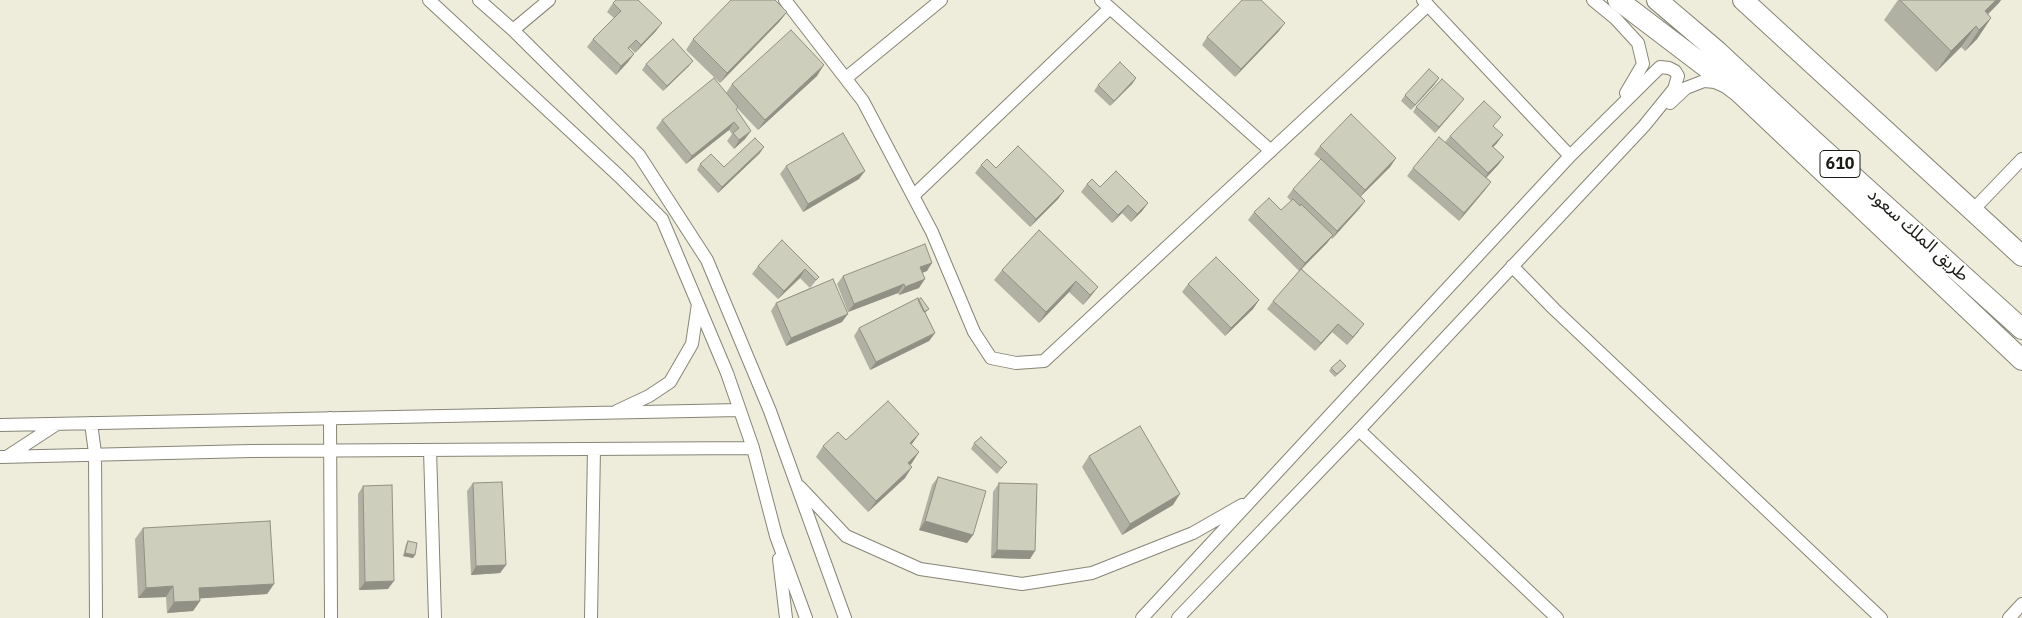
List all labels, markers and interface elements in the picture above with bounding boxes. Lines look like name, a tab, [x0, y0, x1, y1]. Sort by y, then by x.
road number: 610	[1820, 150, 1860, 178]
street label: طريق الملك سعود	[1863, 184, 1973, 286]

